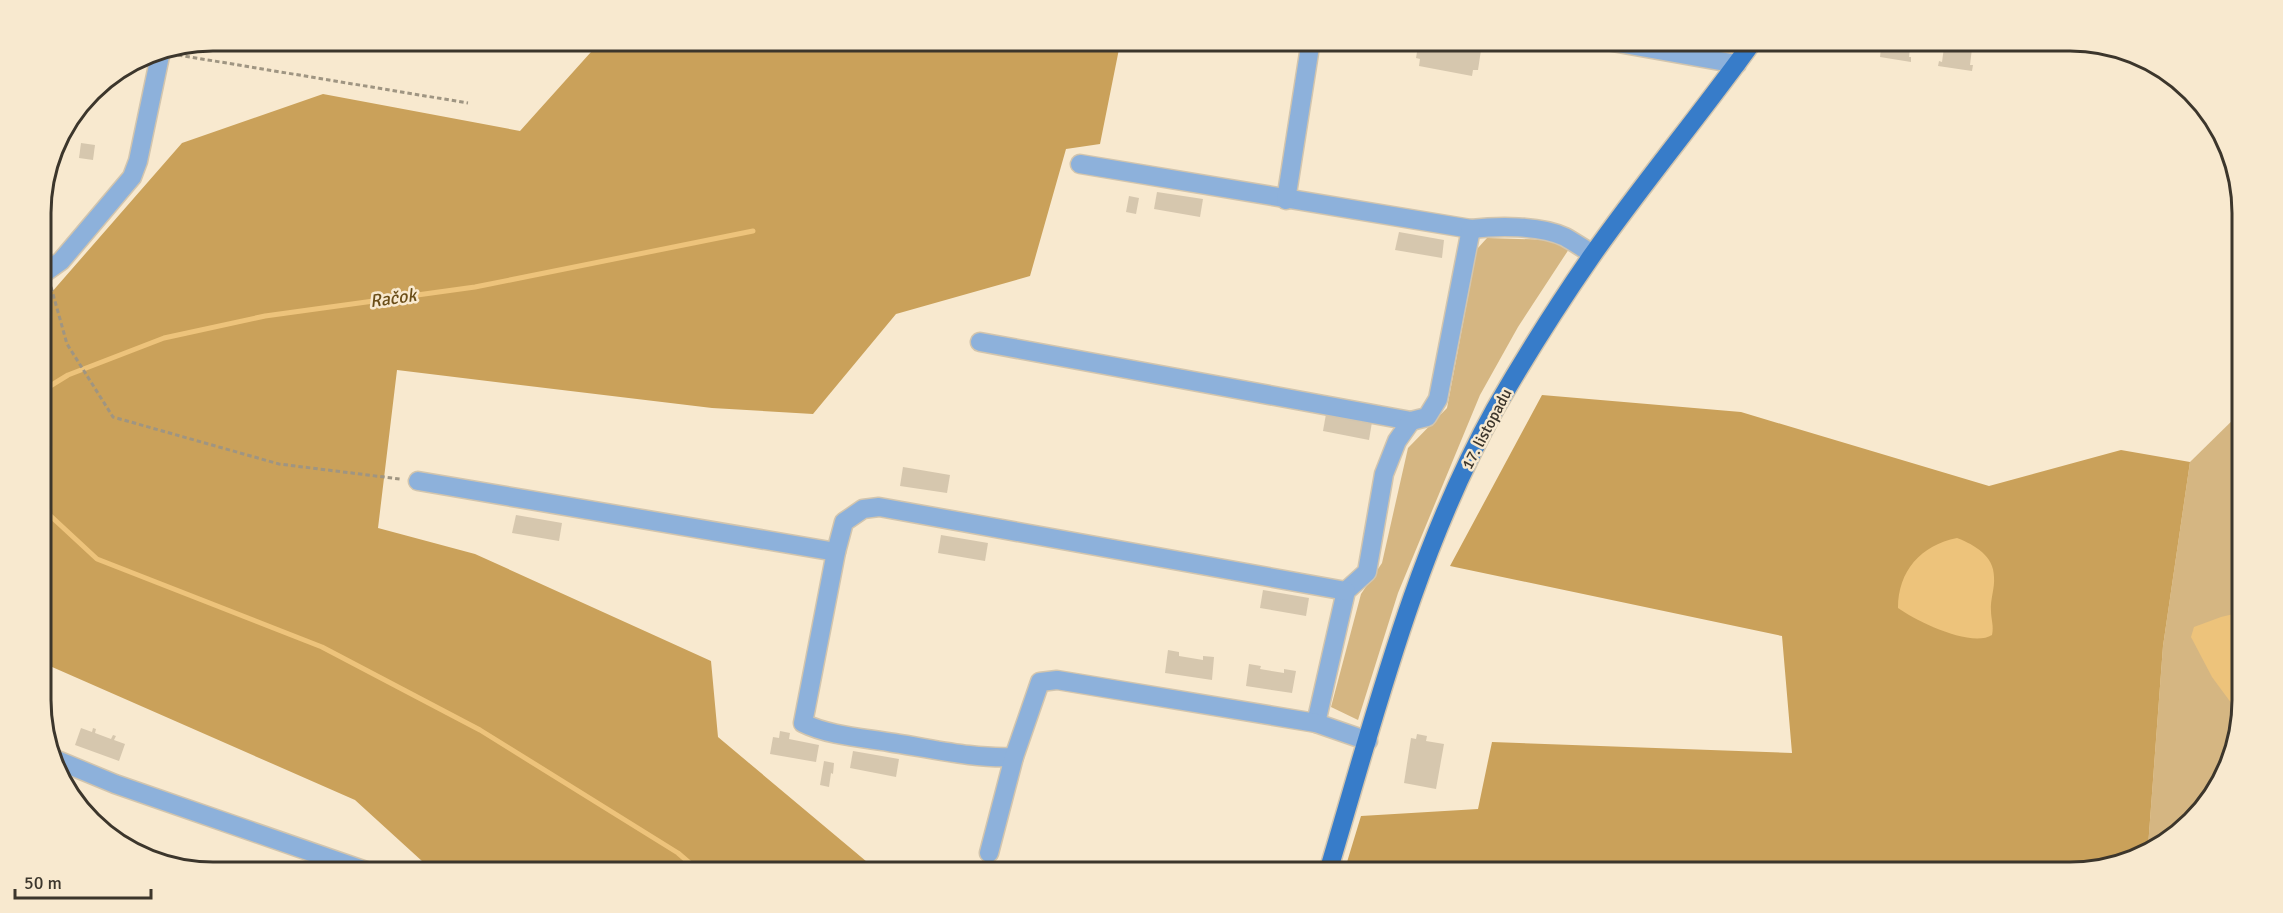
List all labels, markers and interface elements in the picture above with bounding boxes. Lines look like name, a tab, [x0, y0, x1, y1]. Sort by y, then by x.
water label: Račok	[368, 284, 420, 312]
street label: 17. listopadu	[1457, 385, 1517, 473]
scale bar	[15, 862, 152, 900]
text: 50 m	[24, 872, 62, 894]

